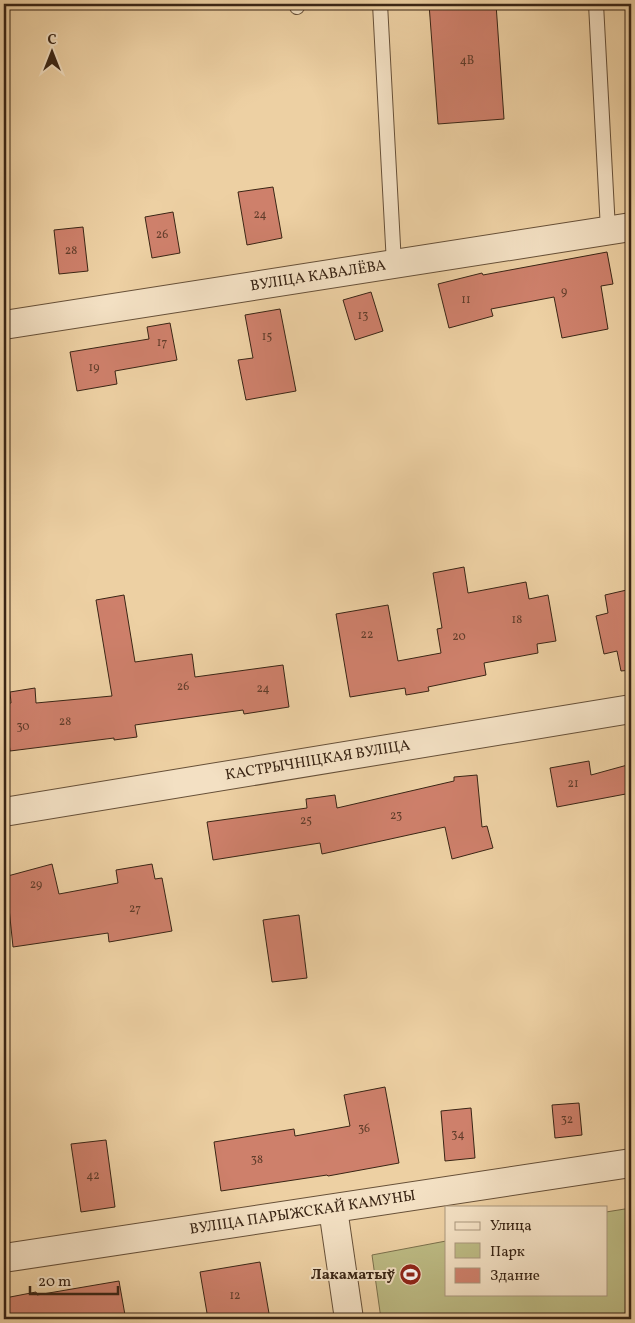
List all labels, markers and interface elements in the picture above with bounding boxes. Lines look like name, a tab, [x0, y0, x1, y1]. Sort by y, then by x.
north arrow	[28, 28, 78, 78]
text: С	[47, 31, 57, 50]
house number: 4В	[460, 53, 474, 69]
house number: 24	[253, 207, 267, 223]
house number: 26	[156, 227, 168, 243]
house number: 28	[65, 243, 77, 259]
street label: ВУЛІЦА КАВАЛЁВА	[249, 255, 388, 297]
house number: 9	[561, 284, 567, 300]
house number: 11	[461, 292, 471, 308]
house number: 13	[358, 308, 368, 324]
house number: 15	[262, 329, 272, 345]
house number: 17	[157, 335, 167, 351]
house number: 19	[89, 360, 99, 376]
house number: 18	[512, 612, 522, 628]
house number: 22	[361, 627, 373, 643]
house number: 20	[452, 629, 466, 645]
house number: 26	[177, 679, 189, 695]
house number: 24	[256, 681, 270, 697]
house number: 28	[59, 714, 71, 730]
house number: 30	[16, 719, 30, 735]
street label: КАСТРЫЧНІЦКАЯ ВУЛІЦА	[224, 735, 412, 786]
house number: 21	[567, 776, 579, 792]
house number: 23	[390, 808, 402, 824]
house number: 25	[300, 813, 312, 829]
house number: 29	[30, 877, 42, 893]
house number: 27	[129, 901, 141, 917]
house number: 32	[561, 1112, 573, 1128]
house number: 36	[358, 1121, 370, 1137]
house number: 34	[451, 1127, 465, 1143]
house number: 38	[251, 1152, 263, 1168]
house number: 42	[86, 1168, 100, 1184]
street label: ВУЛІЦА ПАРЫЖСКАЙ КАМУНЫ	[188, 1185, 417, 1240]
legend	[445, 1206, 608, 1296]
text: Улица	[490, 1216, 532, 1237]
text: Парк	[490, 1242, 525, 1263]
scale bar	[30, 1263, 118, 1295]
sports icon: Лакаматыў	[399, 1263, 423, 1287]
place label: Лакаматыў	[311, 1265, 396, 1286]
text: Здание	[490, 1266, 540, 1287]
text: 20 m	[38, 1272, 71, 1293]
house number: 12	[229, 1288, 241, 1304]

